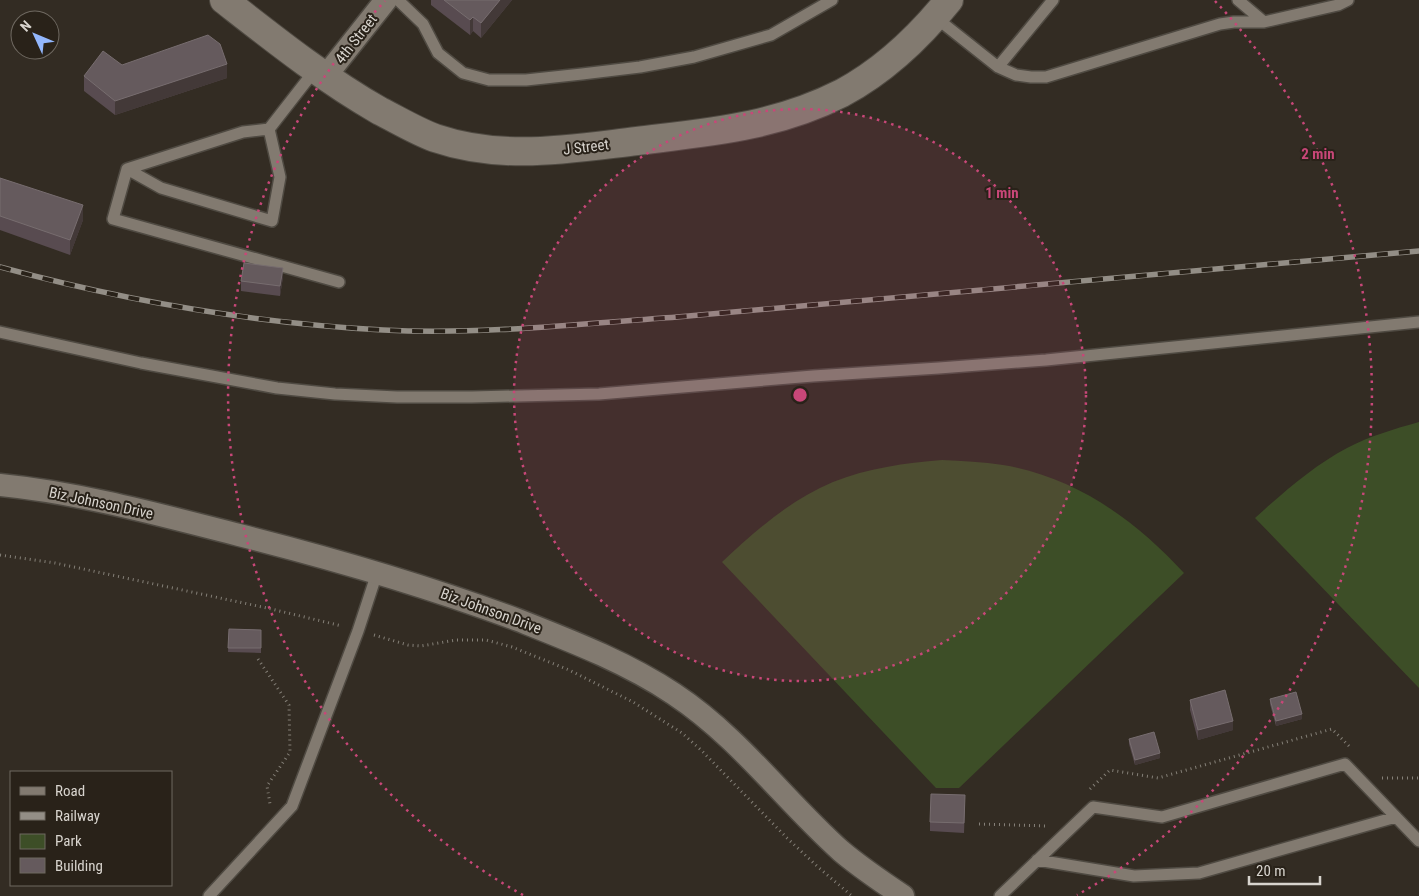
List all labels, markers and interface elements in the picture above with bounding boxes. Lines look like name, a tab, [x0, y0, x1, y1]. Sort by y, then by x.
north arrow	[10, 10, 60, 60]
street label: 4th Street	[331, 11, 381, 67]
text: N	[17, 17, 34, 35]
street label: J Street	[562, 135, 610, 159]
text: 2 min	[1301, 145, 1335, 163]
text: 1 min	[985, 184, 1019, 202]
centre of rings	[791, 386, 809, 404]
street label: Biz Johnson Drive	[47, 483, 155, 523]
street label: Biz Johnson Drive	[438, 584, 544, 638]
legend	[10, 771, 172, 886]
text: Road	[55, 782, 85, 800]
text: Railway	[55, 807, 100, 825]
text: Park	[55, 832, 82, 850]
scale bar	[1249, 854, 1320, 886]
text: Building	[55, 857, 103, 875]
text: 20 m	[1256, 862, 1286, 880]

